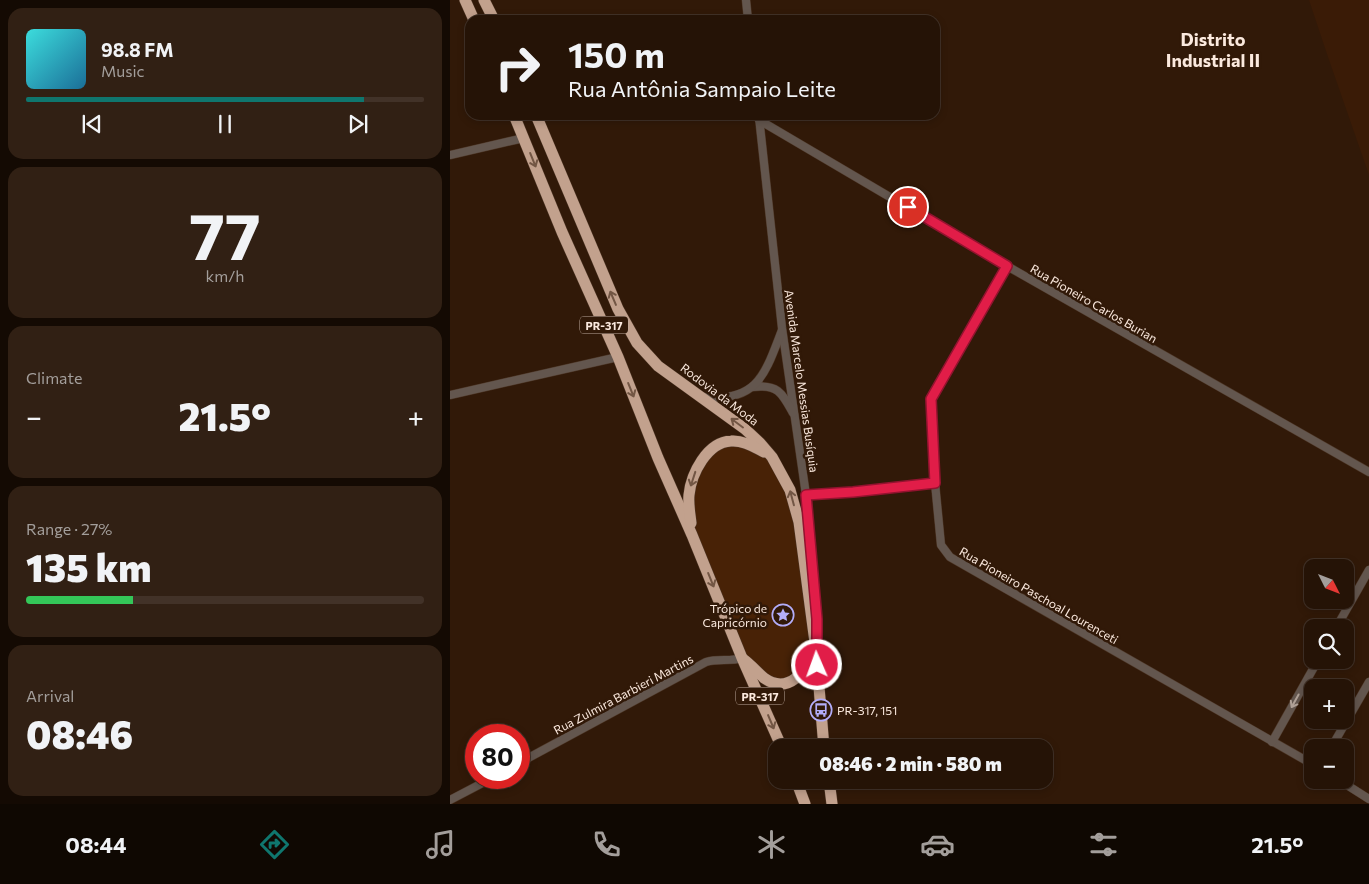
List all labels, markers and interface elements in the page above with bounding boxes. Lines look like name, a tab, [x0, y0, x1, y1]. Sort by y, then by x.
district label: Distrito Industrial II	[1166, 28, 1260, 71]
text: 150 m	[568, 32, 665, 75]
icon: right	[485, 35, 550, 100]
text: 98.8 FM	[101, 38, 174, 61]
text: Music	[101, 61, 145, 80]
text: Rua Antônia Sampaio Leite	[568, 75, 836, 102]
icon: previous	[78, 110, 106, 138]
icon: pause	[211, 110, 239, 138]
icon: next	[344, 110, 372, 138]
one-way arrow	[529, 152, 538, 167]
pin	[887, 186, 929, 228]
icon: arrive	[894, 193, 922, 221]
text: 77	[189, 194, 261, 273]
street label: Rua Pioneiro Carlos Burian	[1028, 261, 1160, 345]
text: km/h	[206, 266, 244, 285]
street label: Avenida Marcelo Messias Busíquia	[782, 289, 822, 473]
one-way arrow	[607, 291, 617, 306]
road number: PR-317	[580, 316, 628, 334]
street label: Rodovia da Moda	[678, 360, 762, 428]
text: Climate	[26, 368, 82, 387]
one-way arrow	[627, 382, 636, 397]
text: 21.5°	[178, 392, 271, 439]
text: −	[26, 399, 42, 433]
text: +	[408, 399, 424, 433]
one-way arrow	[730, 418, 744, 428]
one-way arrow	[688, 471, 697, 486]
one-way arrow	[787, 491, 797, 507]
text: Range · 27%	[26, 519, 112, 538]
text: 135 km	[26, 543, 151, 590]
street label: Rua Pioneiro Paschoal Lourenceti	[957, 544, 1121, 646]
north arrow	[1304, 559, 1354, 609]
map controls	[1304, 559, 1354, 789]
one-way arrow	[706, 572, 716, 587]
place label: Trópico de Capricórnio	[702, 601, 767, 629]
place icon: Trópico de Capricórnio	[771, 603, 795, 627]
button: search	[1304, 619, 1354, 669]
position arrow	[790, 638, 842, 690]
street label: Rua Zulmira Barbieri Martins	[551, 651, 695, 737]
button: +	[1304, 679, 1354, 729]
text: Arrival	[26, 686, 74, 705]
road number: PR-317	[736, 688, 784, 704]
one-way arrow	[1290, 694, 1300, 709]
bus stop icon: PR-317, 151	[809, 698, 833, 722]
place label: PR-317, 151	[837, 703, 897, 717]
text: 08:46	[26, 710, 133, 757]
one-way arrow	[766, 714, 776, 729]
speed limit sign: 80	[465, 724, 530, 789]
button: −	[1304, 739, 1354, 789]
text: 08:46 · 2 min · 580 m	[819, 752, 1002, 775]
icon: directions	[257, 827, 292, 862]
icon: music	[423, 827, 458, 862]
icon: phone	[589, 827, 624, 862]
icon: climate	[754, 827, 789, 862]
icon: car	[920, 827, 955, 862]
icon: filters	[1086, 827, 1121, 862]
text: 08:44	[65, 831, 126, 858]
text: 21.5°	[1251, 831, 1304, 858]

